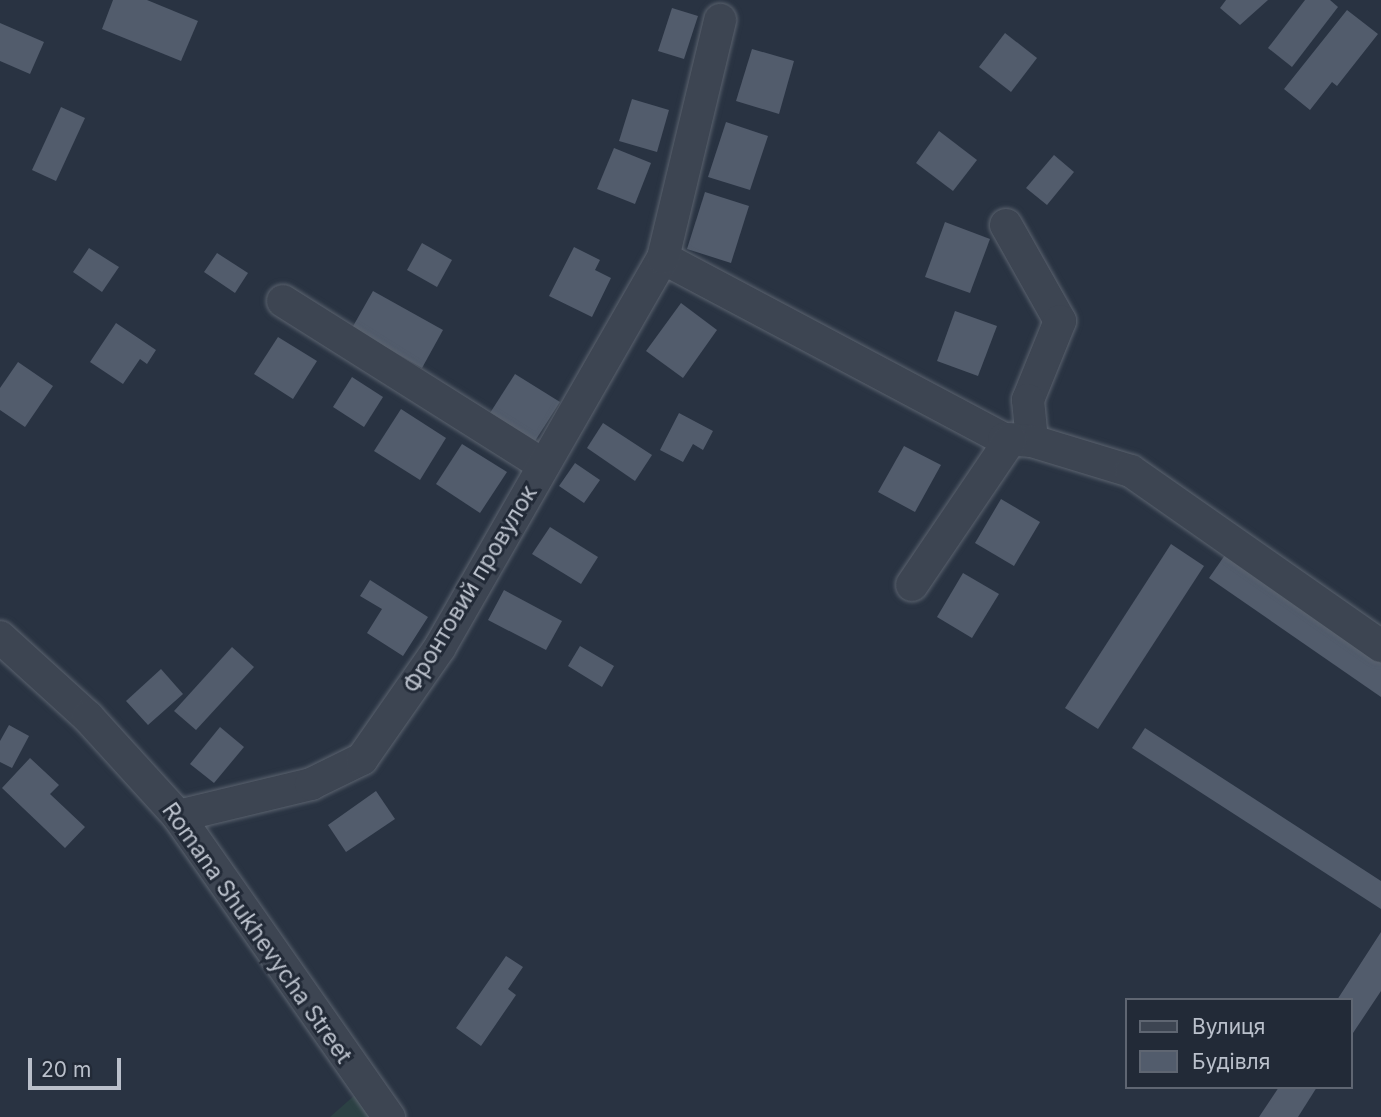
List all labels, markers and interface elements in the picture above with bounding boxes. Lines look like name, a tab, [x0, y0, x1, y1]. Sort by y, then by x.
street label: Фронтовий провулок	[397, 480, 543, 698]
street label: Romana Shukhevycha Street	[156, 797, 358, 1069]
legend	[1126, 998, 1353, 1089]
text: Вулиця	[1192, 1014, 1265, 1039]
scale bar	[32, 1044, 124, 1088]
text: Будівля	[1192, 1049, 1270, 1074]
text: 20 m	[41, 1057, 91, 1082]

